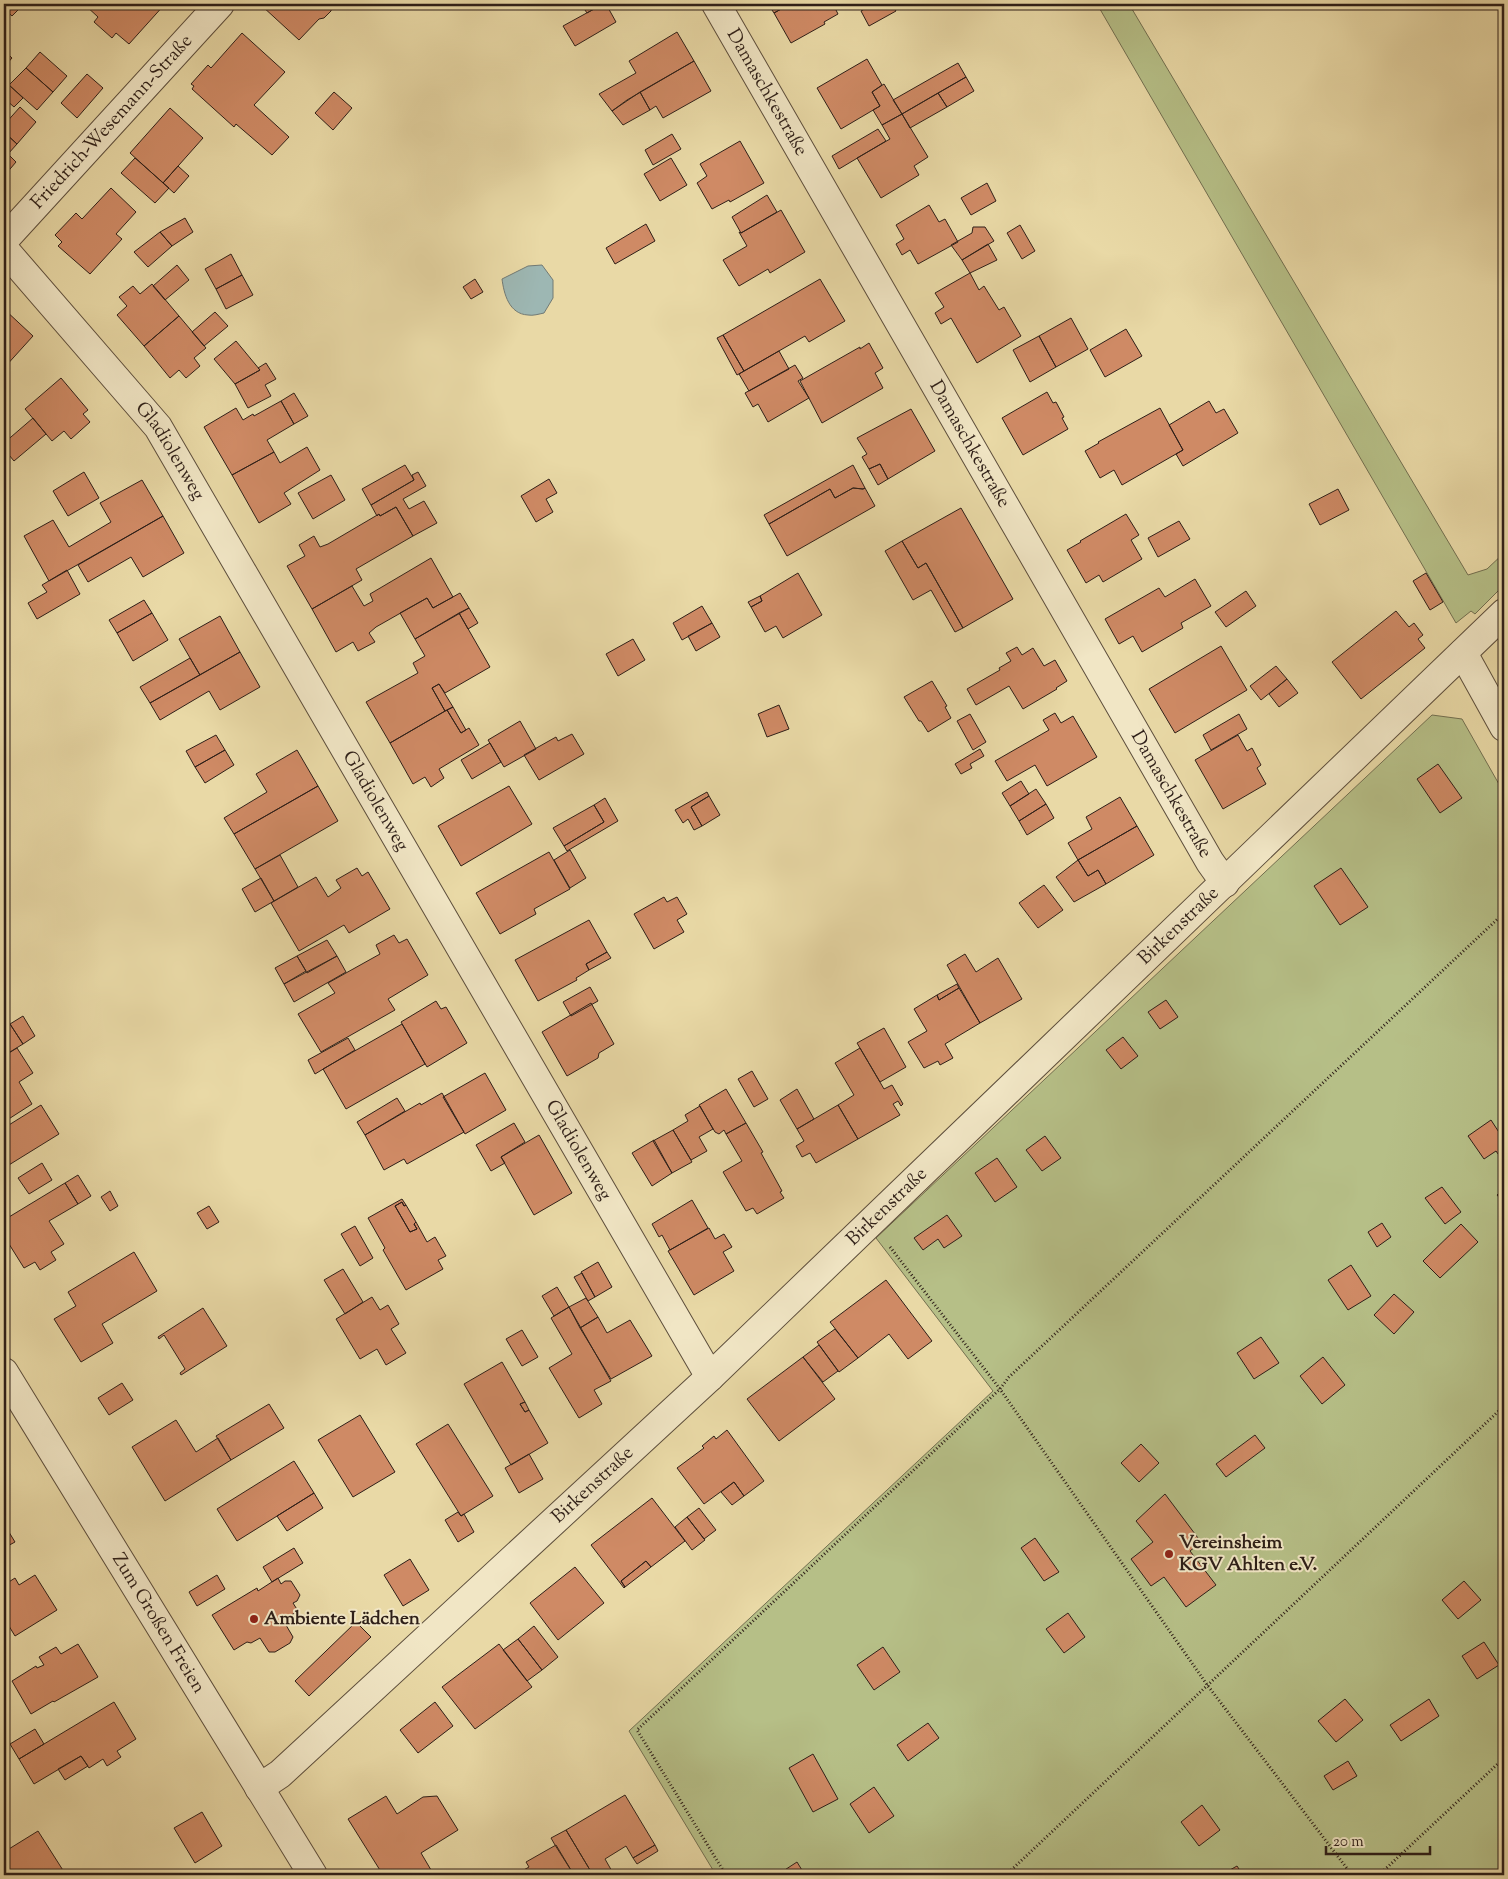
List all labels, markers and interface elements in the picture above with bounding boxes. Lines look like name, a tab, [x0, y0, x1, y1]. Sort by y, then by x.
street label: Damaschkestraße	[720, 24, 814, 161]
street label: Friedrich-Wesemann-Straße	[25, 28, 199, 215]
street label: Damaschkestraße	[922, 376, 1017, 513]
street label: Gladiolenweg	[129, 396, 211, 505]
street label: Damaschkestraße	[1124, 726, 1219, 863]
street label: Gladiolenweg	[335, 746, 415, 856]
street label: Birkenstraße	[1132, 880, 1225, 971]
street label: Gladiolenweg	[538, 1095, 618, 1206]
street label: Birkenstraße	[840, 1161, 934, 1252]
street label: Birkenstraße	[546, 1440, 640, 1530]
place label: Vereinsheim KGV Ahlten e.V.	[1179, 1530, 1317, 1579]
street label: Zum Großen Freien	[105, 1548, 212, 1699]
marker: Vereinsheim KGV Ahlten e.V.	[1163, 1548, 1175, 1560]
place label: Ambiente Lädchen	[264, 1606, 421, 1633]
marker: Ambiente Lädchen	[248, 1613, 260, 1625]
scale bar	[1326, 1824, 1429, 1856]
text: 20 m	[1333, 1832, 1364, 1853]

